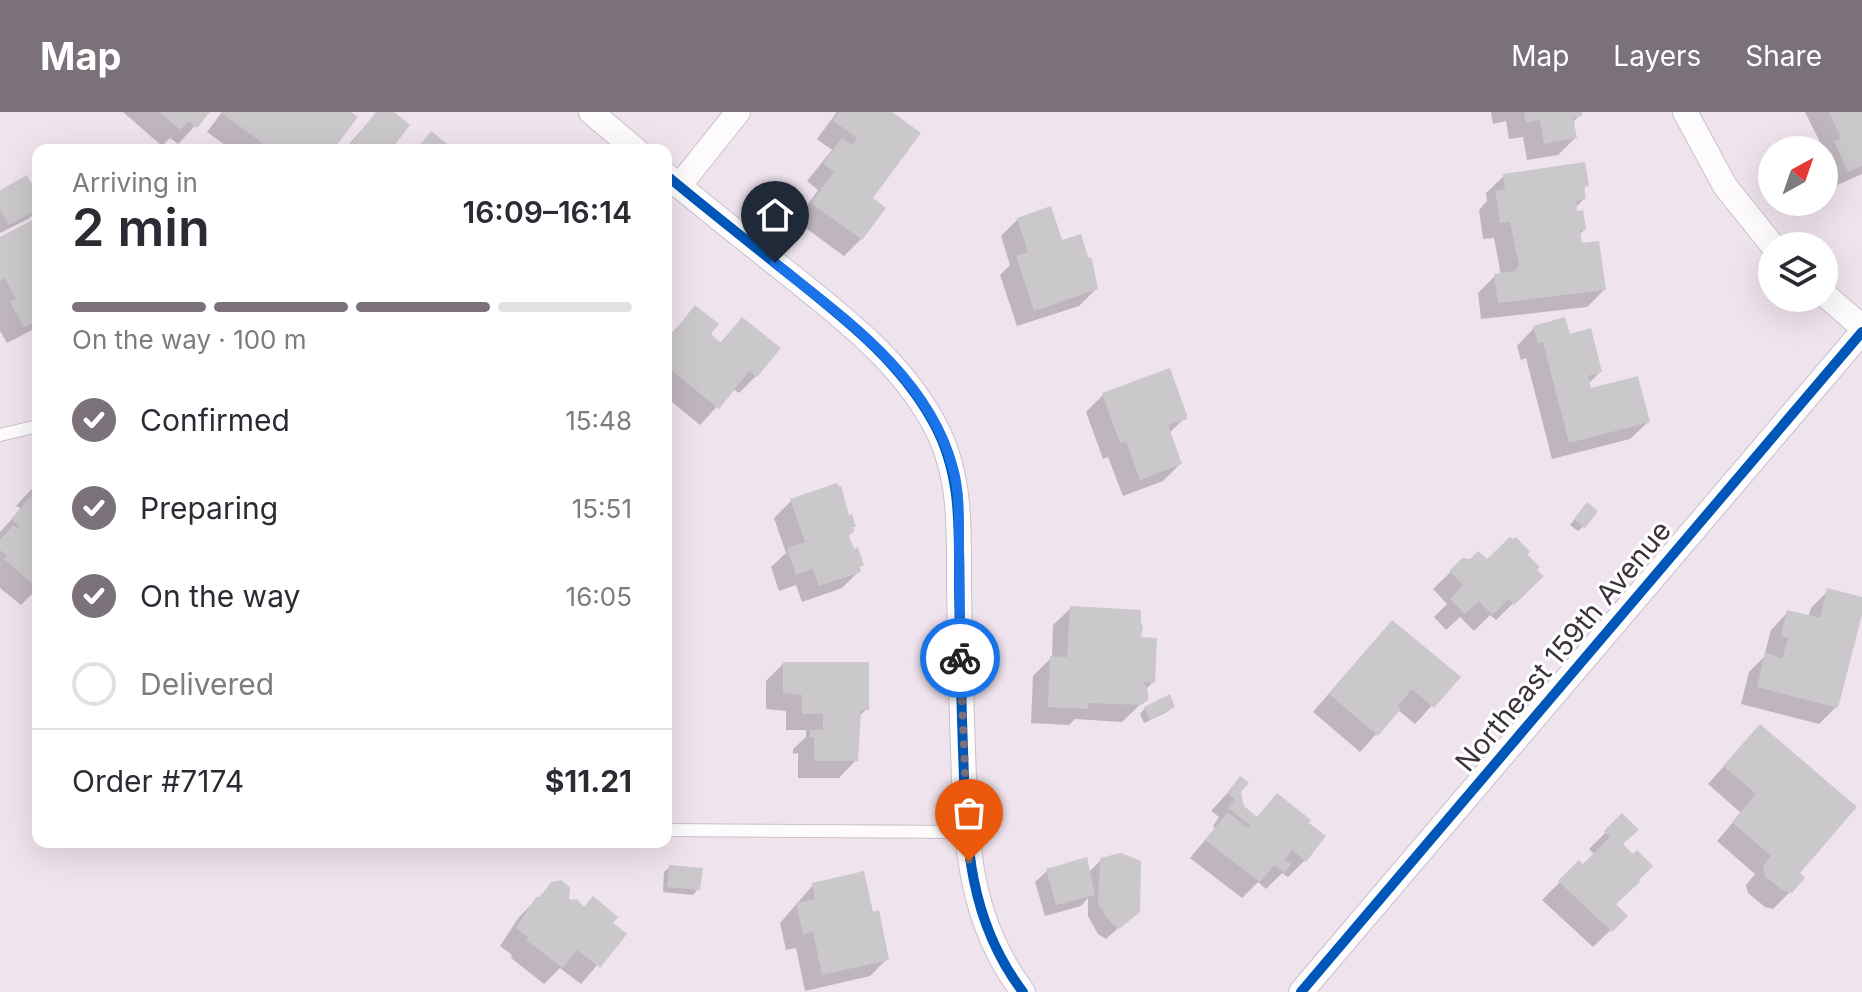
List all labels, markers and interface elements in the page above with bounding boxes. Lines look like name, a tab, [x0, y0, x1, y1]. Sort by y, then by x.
text: Map	[40, 33, 121, 79]
text: Map	[1511, 39, 1569, 73]
text: Layers	[1613, 39, 1701, 73]
text: Share	[1745, 39, 1822, 73]
north arrow	[1758, 136, 1838, 216]
map controls	[1758, 136, 1838, 312]
text: Arriving in	[72, 167, 198, 198]
pin	[741, 181, 809, 263]
icon: home	[753, 193, 797, 237]
text: 16:09–16:14	[462, 194, 632, 230]
text: 2 min	[72, 196, 210, 259]
button: layers	[1758, 232, 1838, 312]
text: On the way · 100 m	[72, 324, 307, 355]
icon: check	[72, 398, 116, 442]
text: Confirmed	[140, 402, 290, 438]
text: 15:48	[565, 405, 632, 436]
icon: check	[72, 486, 116, 530]
text: Preparing	[140, 490, 278, 526]
text: 15:51	[572, 493, 632, 524]
street label: Northeast 159th Avenue	[1448, 514, 1678, 778]
icon: check	[72, 574, 116, 618]
text: On the way	[140, 578, 300, 614]
text: 16:05	[566, 581, 632, 612]
courier	[920, 618, 1000, 698]
icon: bike	[938, 636, 982, 680]
text: Delivered	[140, 666, 274, 702]
text: Order #7174	[72, 763, 244, 799]
text: $11.21	[545, 763, 632, 799]
pin	[935, 779, 1003, 861]
icon: bag	[947, 791, 991, 835]

